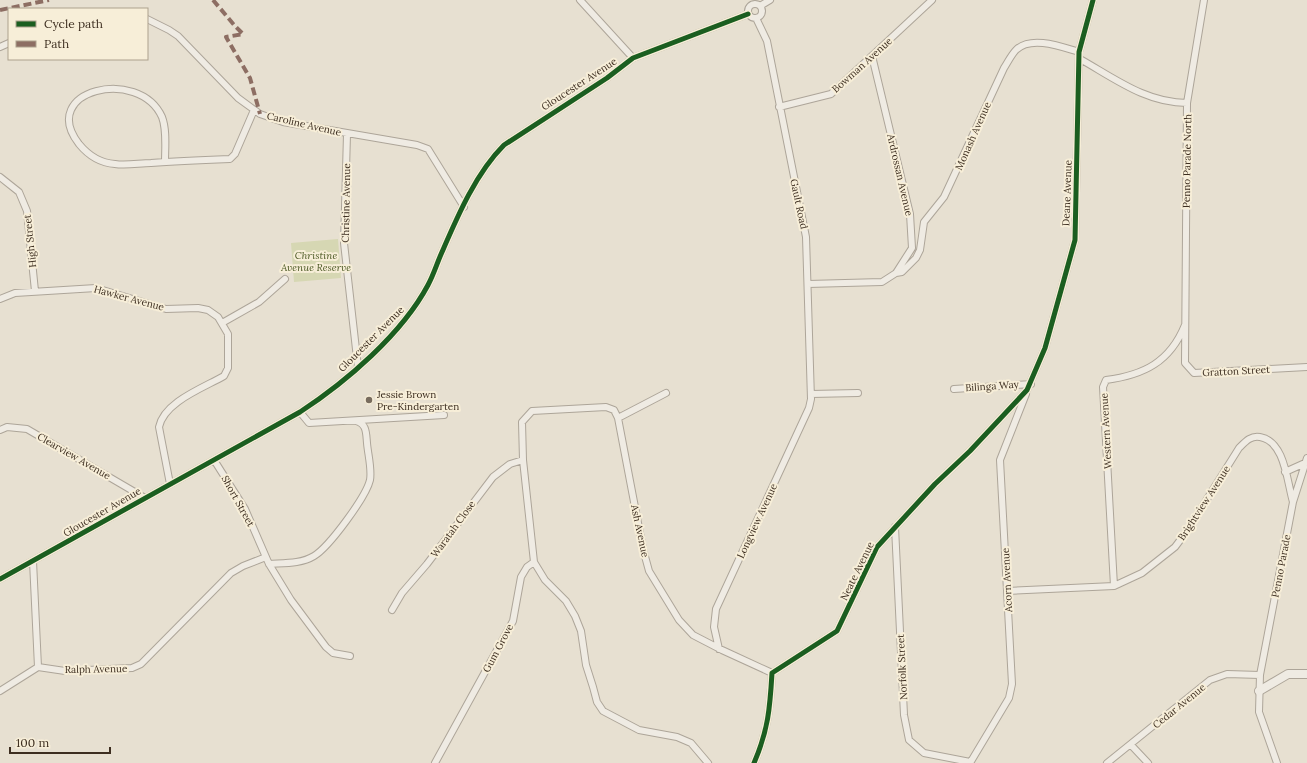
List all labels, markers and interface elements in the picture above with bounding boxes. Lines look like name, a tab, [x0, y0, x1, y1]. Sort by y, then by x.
legend	[8, 8, 148, 60]
text: Cycle path	[44, 16, 103, 31]
street label: Bowman Avenue	[829, 34, 895, 96]
text: Path	[44, 36, 69, 51]
street label: Gloucester Avenue	[539, 54, 620, 113]
street label: Monash Avenue	[952, 99, 994, 172]
street label: Caroline Avenue	[266, 109, 343, 139]
street label: Penno Parade North	[1180, 114, 1194, 208]
street label: Ardrossan Avenue	[884, 132, 916, 218]
street label: Deane Avenue	[1059, 159, 1075, 226]
street label: Christine Avenue	[339, 163, 353, 243]
street label: Gault Road	[787, 178, 811, 230]
street label: High Street	[21, 214, 39, 268]
park label: Christine Avenue Reserve	[280, 249, 351, 274]
street label: Hawker Avenue	[92, 282, 166, 314]
street label: Gloucester Avenue	[335, 303, 407, 375]
street label: Gratton Street	[1202, 363, 1270, 379]
street label: Bilinga Way	[965, 378, 1020, 394]
place label: Jessie Brown Pre-Kindergarten	[376, 388, 459, 413]
street label: Western Avenue	[1097, 392, 1114, 469]
marker: Jessie Brown Pre-Kindergarten	[364, 395, 374, 405]
street label: Clearview Avenue	[35, 430, 113, 483]
street label: Brightview Avenue	[1175, 463, 1233, 543]
street label: Short Street	[219, 473, 258, 529]
street label: Longview Avenue	[734, 481, 780, 561]
street label: Gloucester Avenue	[61, 484, 144, 540]
street label: Waratah Close	[428, 497, 478, 560]
street label: Ash Avenue	[628, 503, 652, 559]
street label: Penno Parade	[1269, 533, 1294, 599]
street label: Neate Avenue	[837, 539, 877, 603]
street label: Acorn Avenue	[999, 547, 1015, 613]
street label: Gum Grove	[480, 621, 517, 675]
street label: Norfolk Street	[894, 634, 910, 700]
street label: Ralph Avenue	[65, 662, 128, 676]
street label: Cedar Avenue	[1150, 680, 1209, 731]
scale bar	[10, 729, 110, 755]
text: 100 m	[16, 735, 49, 750]

